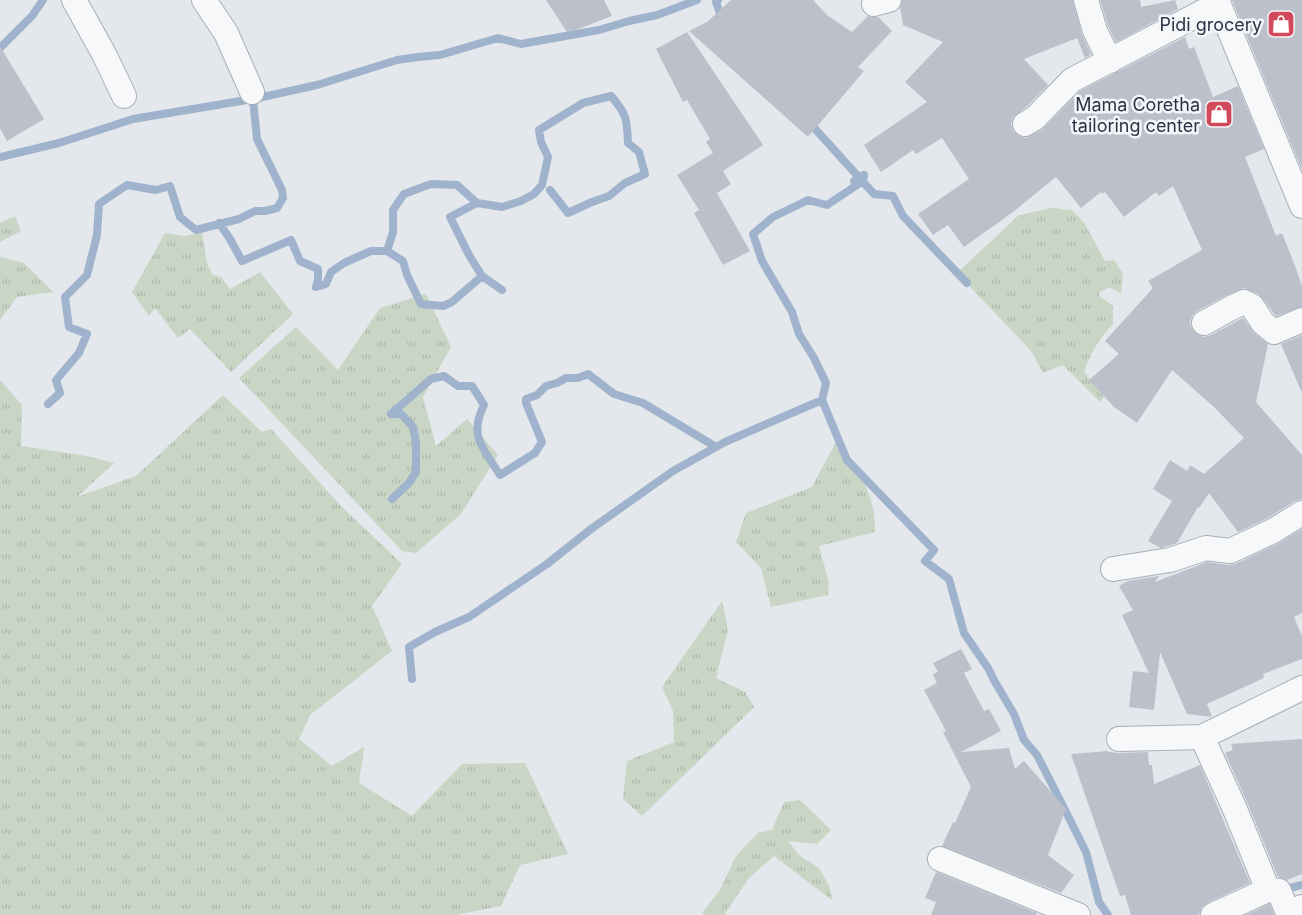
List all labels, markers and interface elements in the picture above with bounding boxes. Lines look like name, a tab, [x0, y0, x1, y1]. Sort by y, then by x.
shop icon: Pidi grocery	[1266, 9, 1296, 39]
place label: Pidi grocery	[1159, 14, 1262, 35]
place label: Mama Coretha tailoring center	[1072, 94, 1200, 136]
shop icon: Mama Coretha tailoring center	[1204, 99, 1234, 129]

